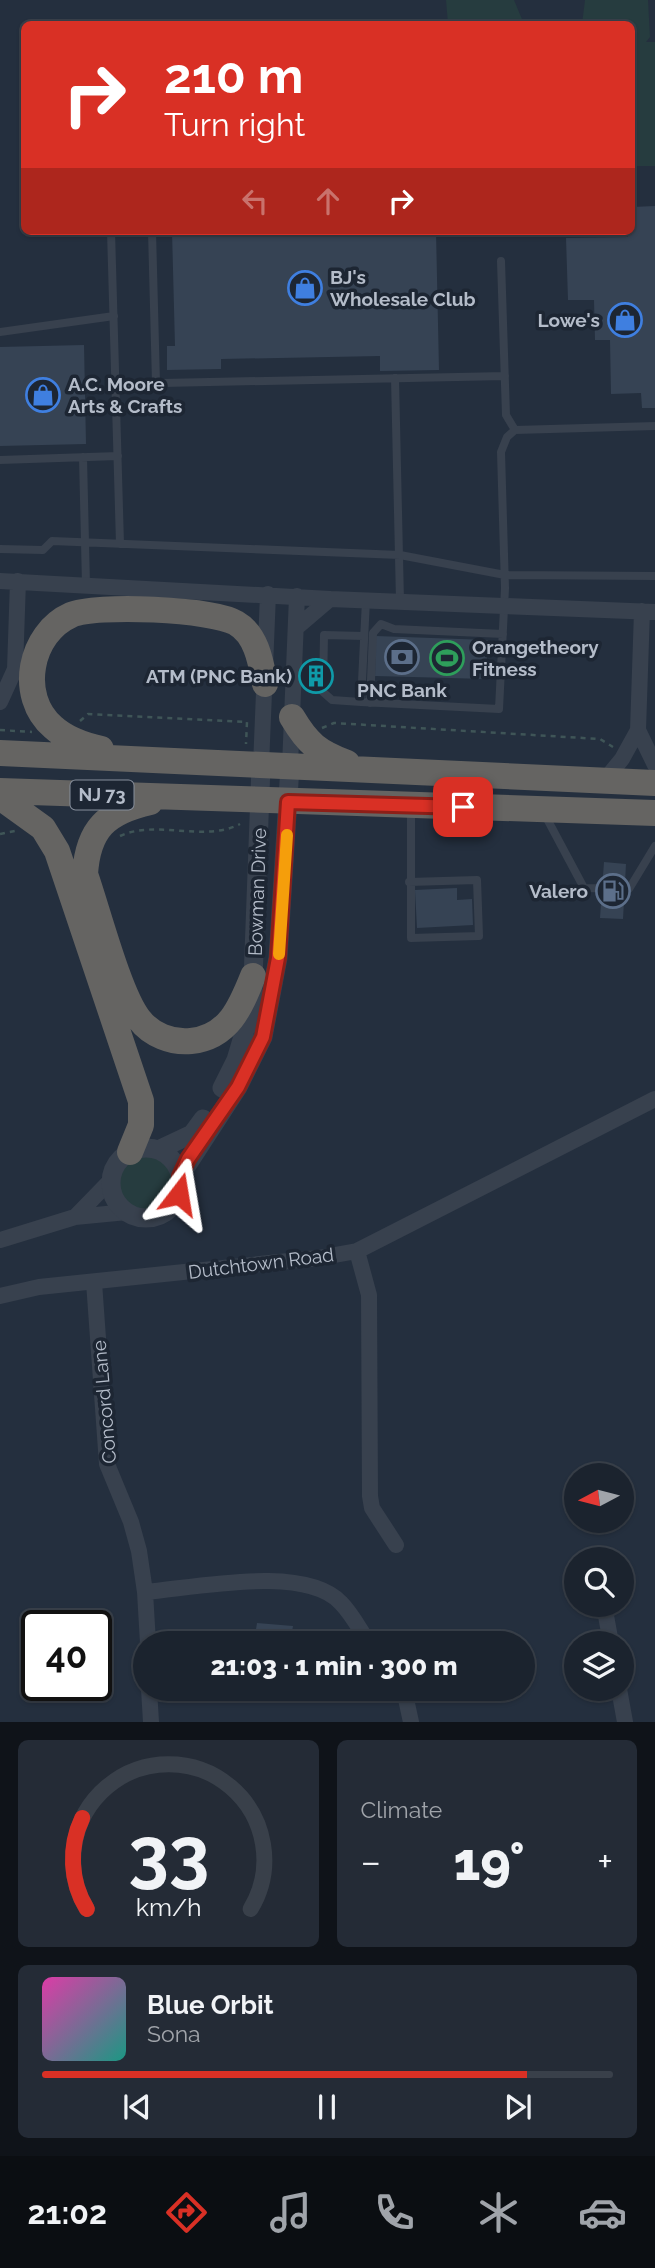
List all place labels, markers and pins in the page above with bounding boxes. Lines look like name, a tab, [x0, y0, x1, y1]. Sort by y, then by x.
place label: BJ's Wholesale Club	[330, 266, 476, 310]
shop icon: BJ's Wholesale Club	[286, 269, 324, 307]
shop icon: Lowe's	[606, 301, 644, 339]
place label: Lowe's	[537, 309, 600, 331]
place label: A.C. Moore Arts & Crafts	[68, 373, 182, 417]
shop icon: A.C. Moore Arts & Crafts	[24, 376, 62, 414]
place label: Orangetheory Fitness	[472, 636, 599, 680]
bank icon: PNC Bank	[383, 638, 421, 676]
sports icon: Orangetheory Fitness	[428, 639, 466, 677]
building icon: ATM (PNC Bank)	[297, 657, 335, 695]
place label: ATM (PNC Bank)	[146, 665, 292, 687]
place label: PNC Bank	[357, 679, 447, 701]
pin	[433, 777, 493, 837]
fuel station icon: Valero	[594, 872, 632, 910]
place label: Valero	[529, 880, 588, 902]

